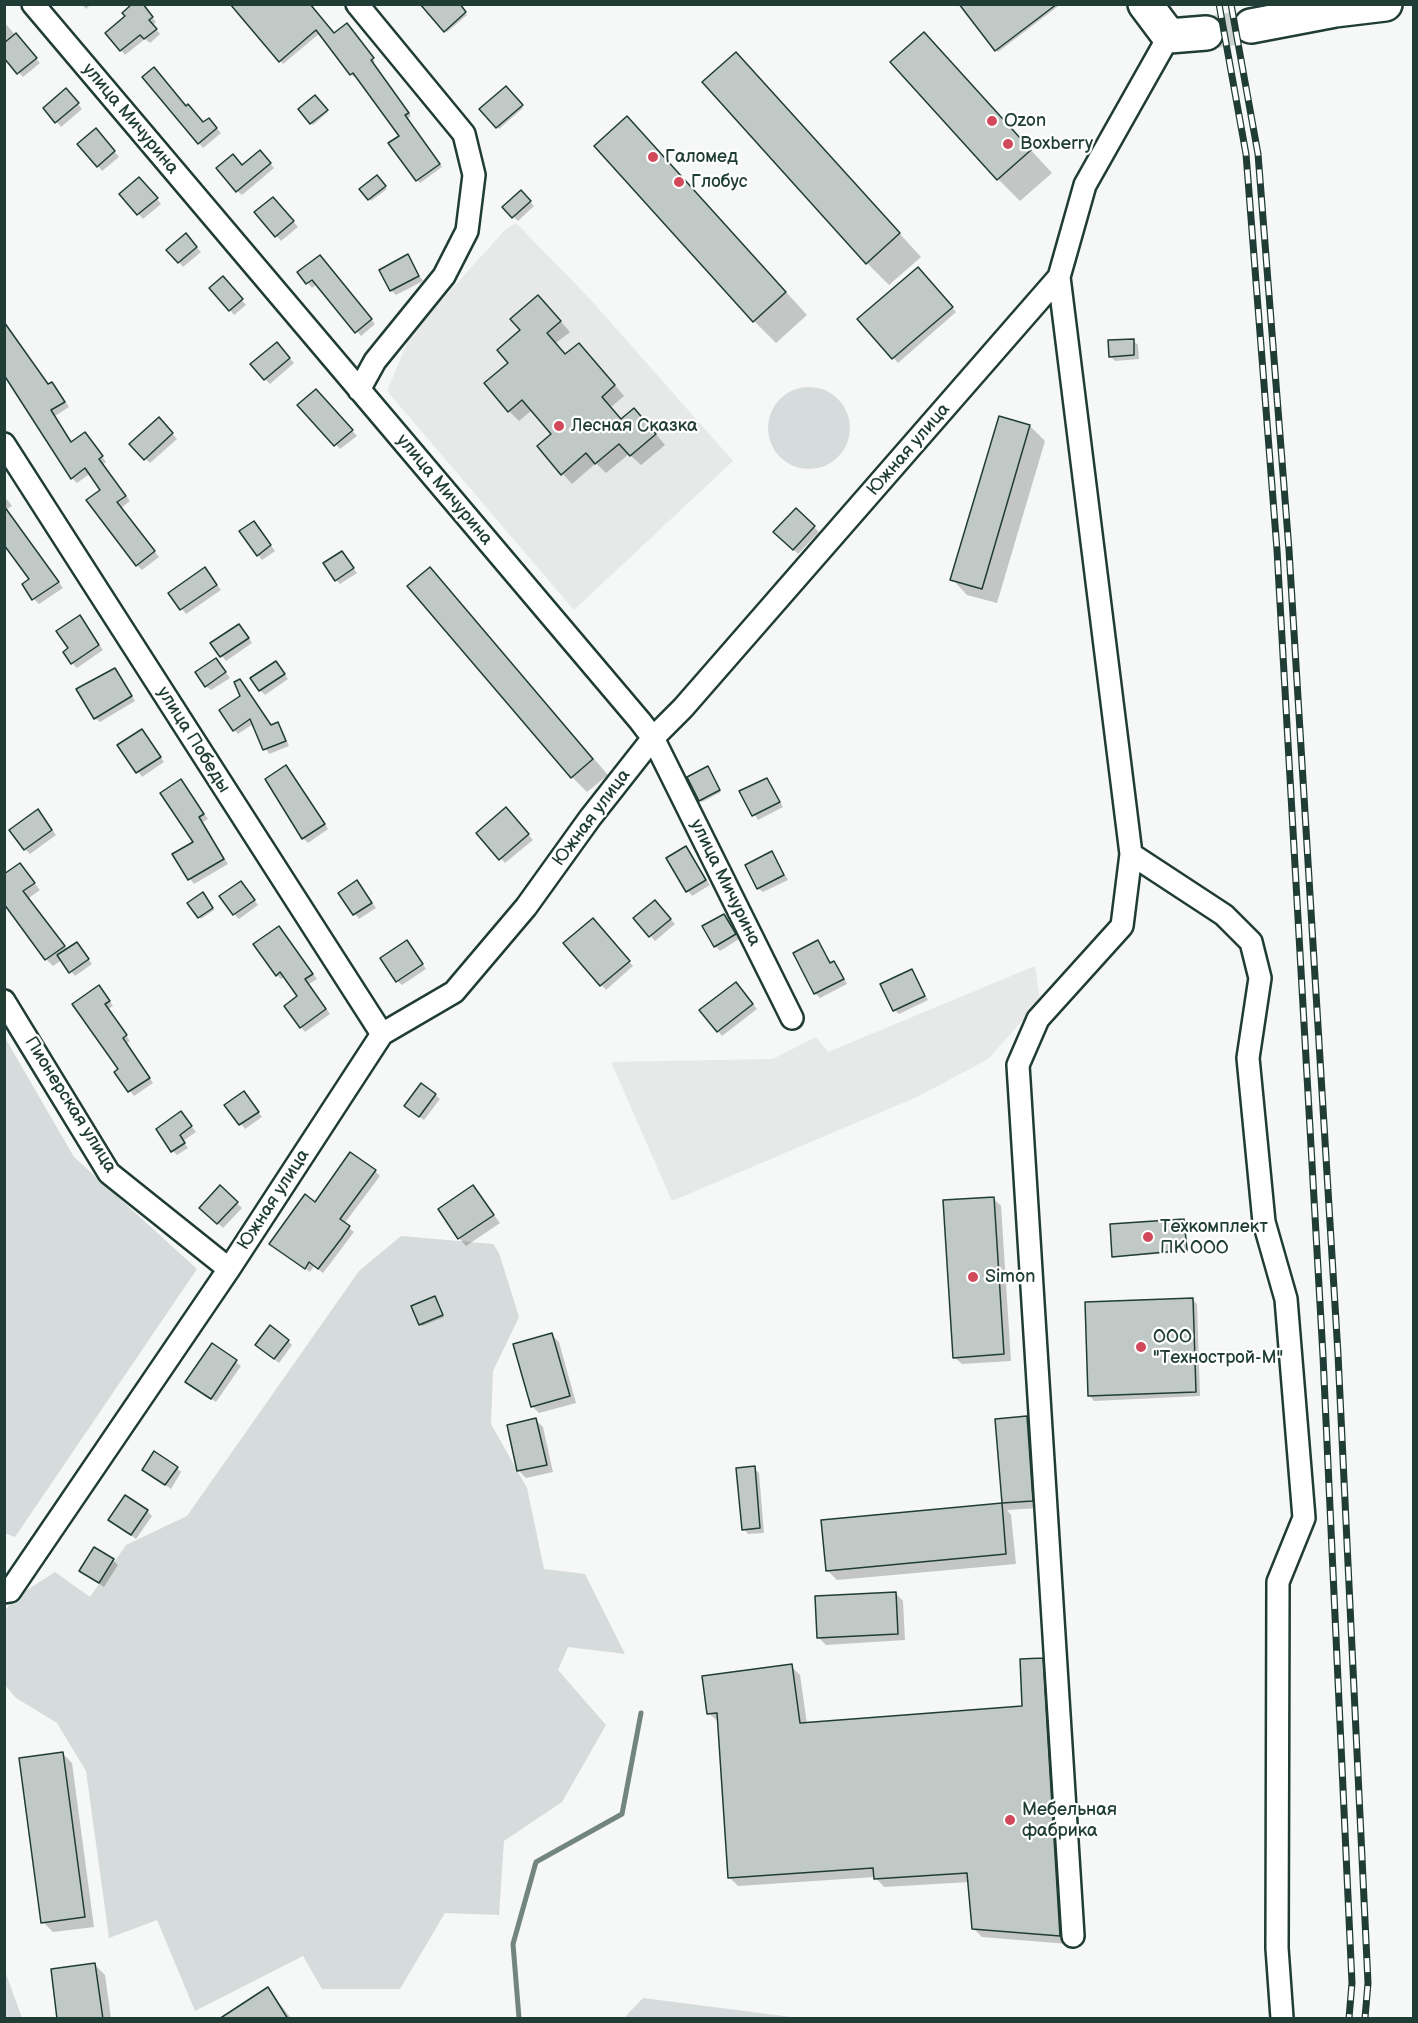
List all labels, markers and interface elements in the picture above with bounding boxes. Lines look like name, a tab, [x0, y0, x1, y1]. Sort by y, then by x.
street label: улица Мичурина	[77, 59, 183, 179]
place label: Ozon	[1004, 110, 1046, 132]
marker: Ozon	[985, 114, 999, 128]
place label: Boxberry	[1020, 133, 1093, 155]
marker: Boxberry	[1001, 137, 1015, 151]
place label: Галомед	[665, 146, 738, 168]
marker: Галомед	[646, 150, 660, 164]
place label: Глобус	[691, 171, 748, 193]
marker: Глобус	[672, 175, 686, 189]
street label: Южная улица	[863, 399, 955, 501]
place label: Лесная Сказка	[571, 415, 698, 437]
marker: Лесная Сказка	[552, 419, 566, 433]
street label: улица Мичурина	[391, 430, 497, 550]
street label: улица Победы	[152, 683, 234, 797]
street label: Южная улица	[549, 765, 635, 871]
street label: улица Мичурина	[685, 816, 765, 950]
street label: Пионерская улица	[19, 1033, 121, 1177]
street label: Южная улица	[233, 1146, 315, 1254]
place label: Техкомплект ПК ООО	[1160, 1216, 1268, 1258]
marker: Техкомплект ПК ООО	[1141, 1230, 1155, 1244]
place label: Simon	[985, 1266, 1035, 1288]
marker: Simon	[966, 1270, 980, 1284]
place label: ООО "Технострой-М"	[1153, 1326, 1283, 1368]
marker: ООО "Технострой-М"	[1134, 1340, 1148, 1354]
place label: Мебельная фабрика	[1022, 1799, 1117, 1842]
marker: Мебельная фабрика	[1003, 1813, 1017, 1827]

